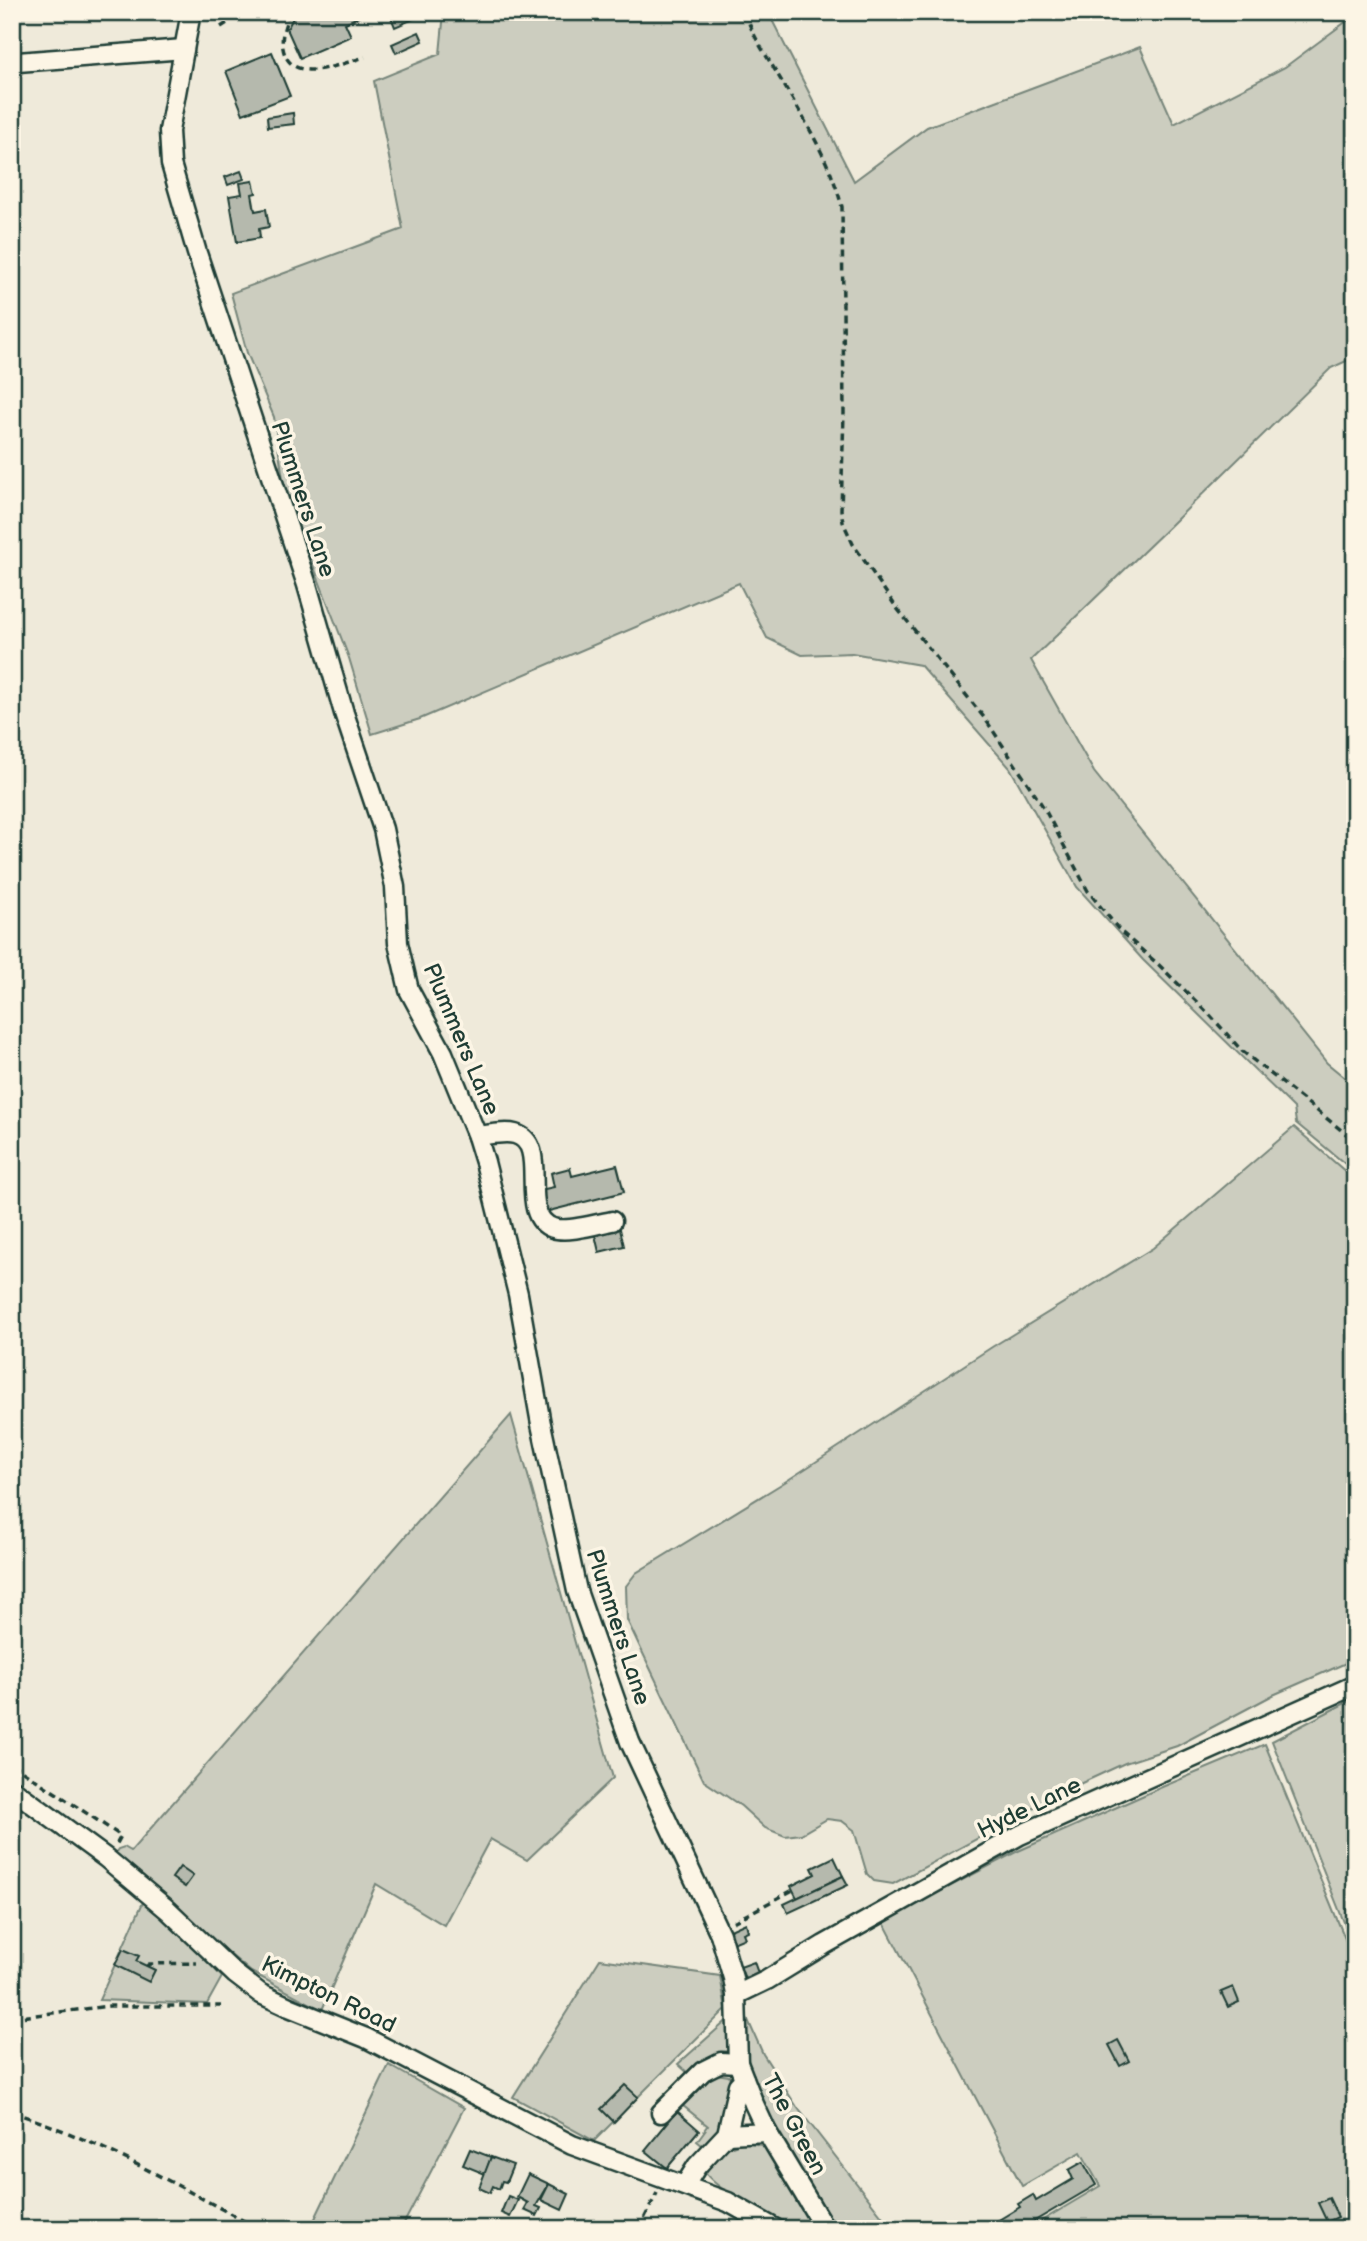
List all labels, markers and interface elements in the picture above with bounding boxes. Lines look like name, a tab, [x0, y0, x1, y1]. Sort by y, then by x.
street label: Plummers Lane	[265, 418, 341, 581]
street label: Plummers Lane	[417, 959, 506, 1119]
street label: Plummers Lane	[580, 1546, 656, 1709]
street label: Hyde Lane	[973, 1771, 1086, 1845]
street label: Kimpton Road	[257, 1950, 401, 2040]
street label: The Green	[756, 2069, 833, 2180]

